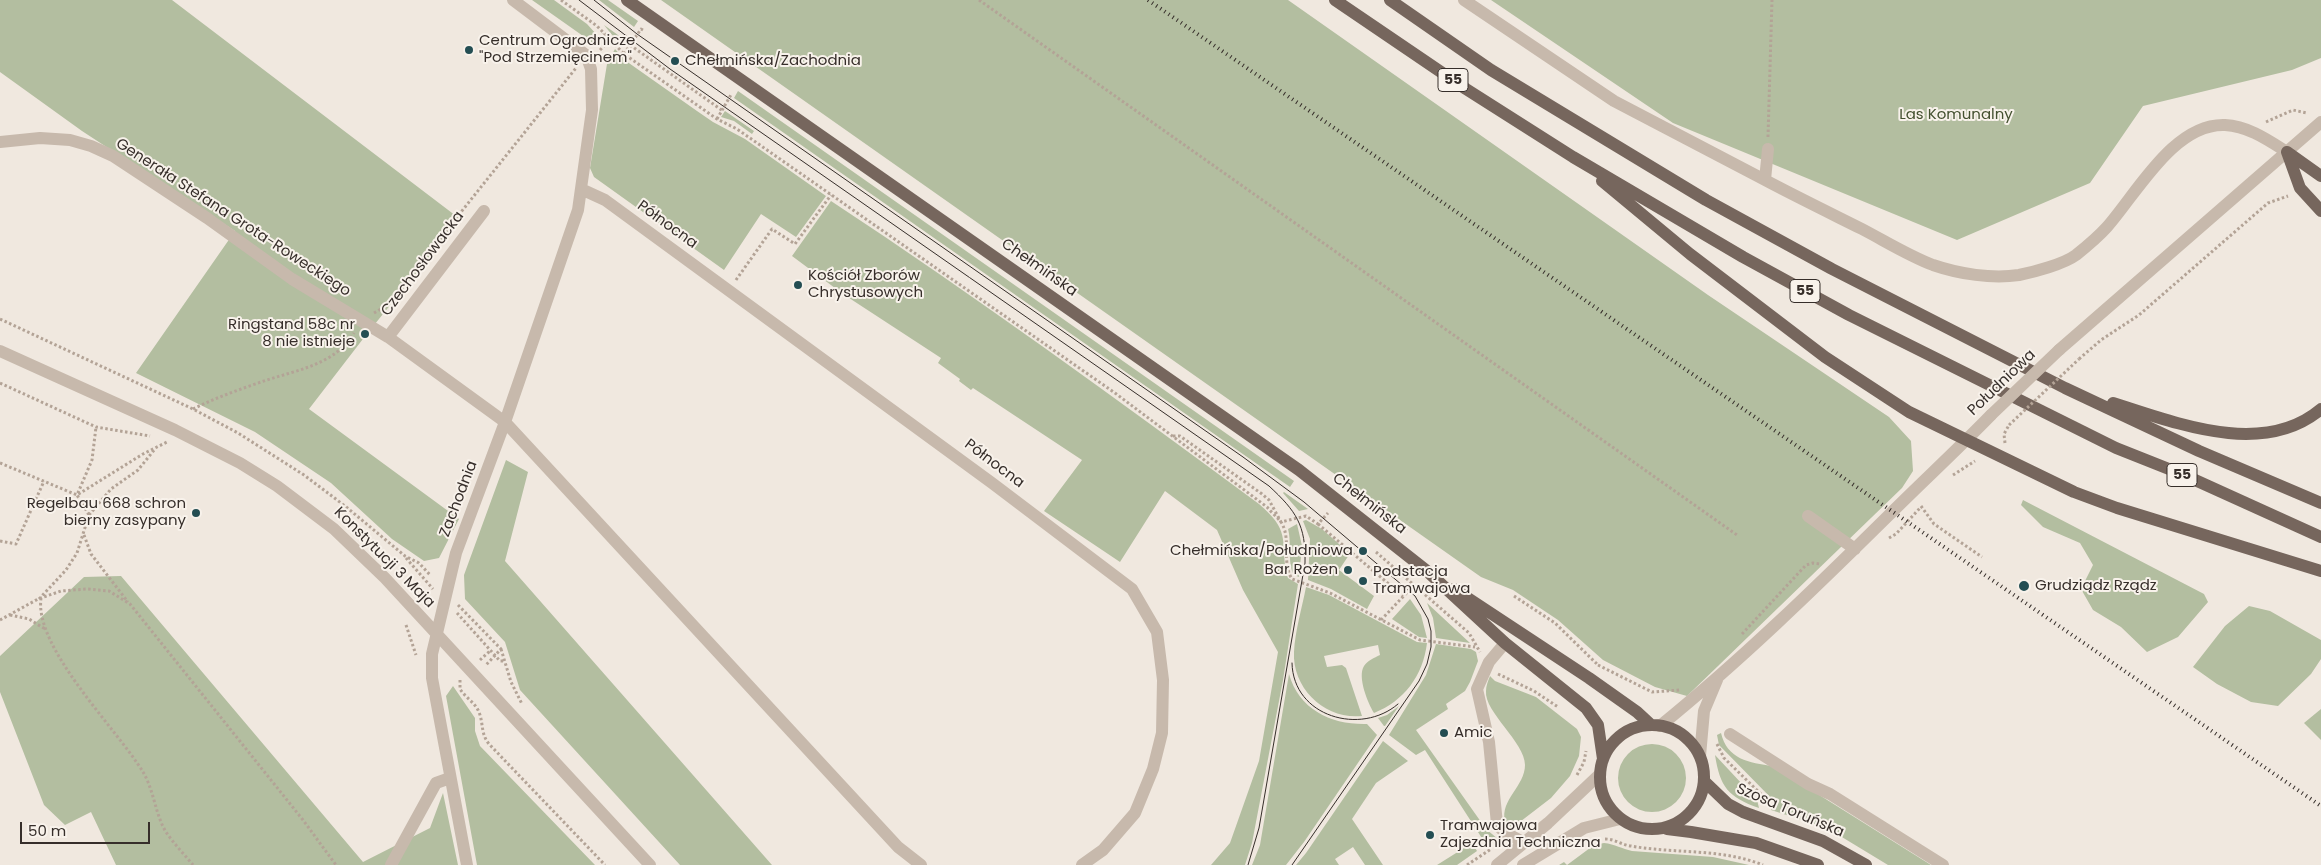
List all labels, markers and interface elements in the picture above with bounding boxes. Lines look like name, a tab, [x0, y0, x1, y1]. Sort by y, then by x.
place label: Centrum Ogrodnicze "Pod Strzemięcinem"	[479, 32, 635, 67]
marker: Centrum Ogrodnicze "Pod Strzemięcinem"	[463, 44, 475, 56]
place label: Chełmińska/Zachodnia	[685, 52, 861, 70]
marker: Chełmińska/Zachodnia	[669, 55, 681, 67]
road number: 55	[1438, 68, 1468, 92]
park label: Las Komunalny	[1899, 106, 2013, 124]
street label: Generała Stefana Grota-Roweckiego	[112, 135, 354, 301]
street label: Północna	[633, 197, 701, 253]
street label: Czechosłowacka	[378, 208, 468, 320]
street label: Chełmińska	[998, 235, 1080, 301]
place label: Kościół Zborów Chrystusowych	[808, 267, 923, 302]
marker: Kościół Zborów Chrystusowych	[792, 279, 804, 291]
road number: 55	[1790, 280, 1820, 302]
place label: Ringstand 58c nr 8 nie istnieje	[228, 316, 355, 351]
marker: Ringstand 58c nr 8 nie istnieje	[359, 328, 371, 340]
street label: Południowa	[1964, 346, 2040, 420]
street label: Północna	[961, 436, 1027, 492]
street label: Zachodnia	[436, 458, 482, 540]
road number: 55	[2167, 464, 2197, 486]
street label: Chełmińska	[1329, 470, 1409, 538]
place label: Regelbau 668 schron bierny zasypany	[27, 495, 186, 530]
street label: Konstytucji 3 Maja	[330, 504, 438, 612]
marker: Regelbau 668 schron bierny zasypany	[190, 507, 202, 519]
place label: Chełmińska/Południowa	[1170, 542, 1353, 560]
marker: Chełmińska/Południowa	[1357, 545, 1369, 557]
place label: Bar Rożen	[1265, 561, 1338, 579]
place label: Podstacja Tramwajowa	[1373, 563, 1470, 598]
marker: Bar Rożen	[1342, 564, 1354, 576]
marker: Podstacja Tramwajowa	[1357, 575, 1369, 587]
place label: Grudziądz Rządz	[2035, 577, 2157, 595]
marker: Grudziądz Rządz	[2017, 579, 2031, 593]
place label: Amic	[1454, 724, 1492, 742]
marker: Amic	[1438, 727, 1450, 739]
street label: Szosa Toruńska	[1733, 780, 1847, 842]
scale bar	[22, 812, 152, 844]
place label: Tramwajowa Zajezdnia Techniczna	[1440, 817, 1601, 852]
text: 50 m	[28, 820, 66, 841]
marker: Tramwajowa Zajezdnia Techniczna	[1424, 829, 1436, 841]

